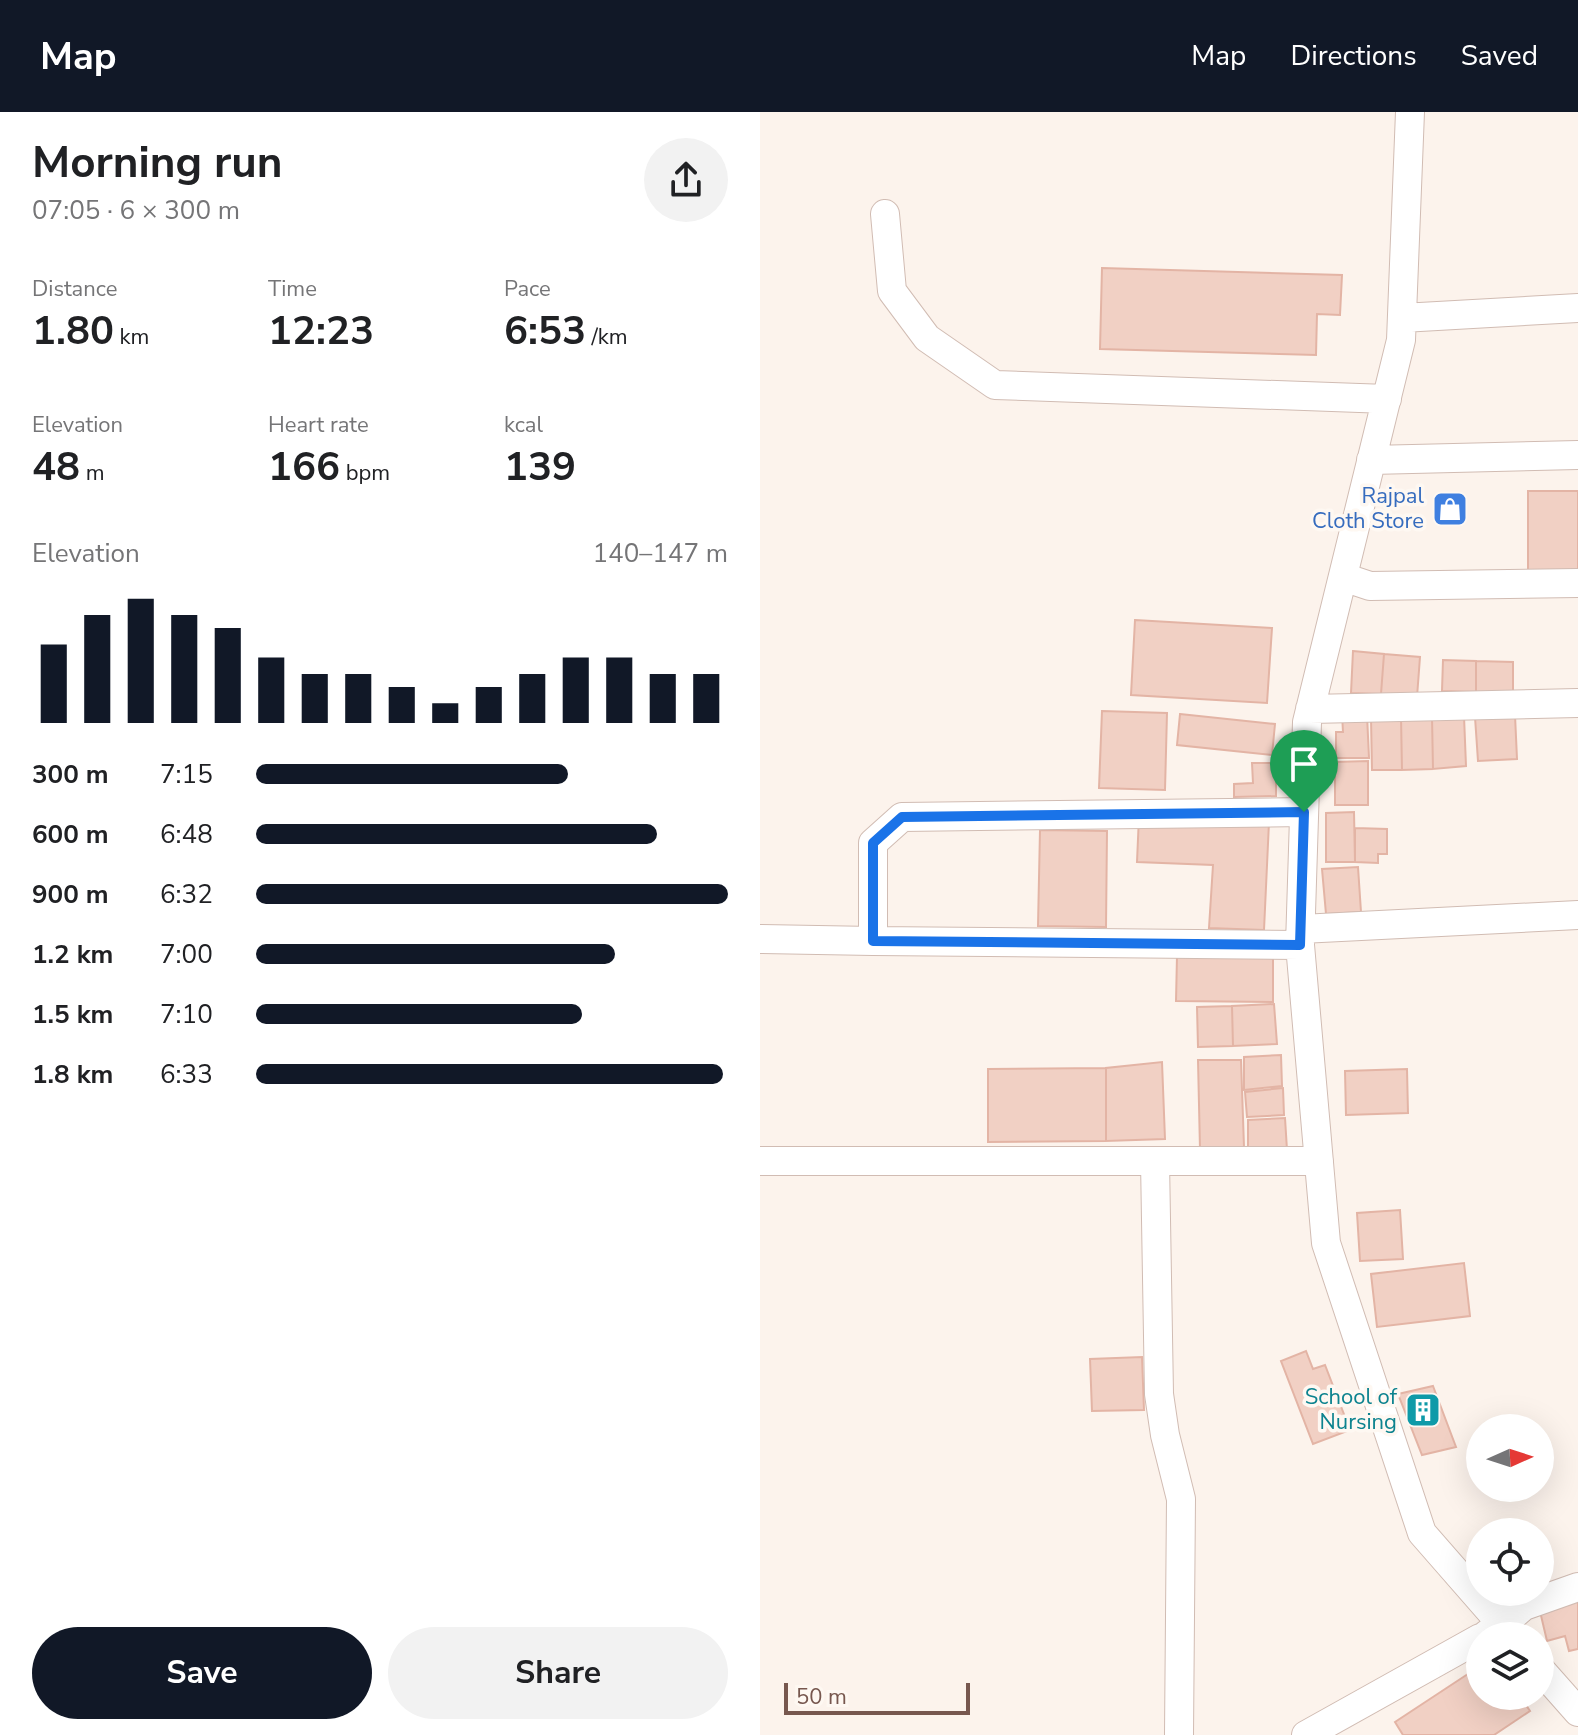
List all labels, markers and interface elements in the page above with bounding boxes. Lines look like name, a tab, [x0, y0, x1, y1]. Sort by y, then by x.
text: Map	[40, 31, 117, 82]
text: Map	[1191, 37, 1246, 75]
text: Directions	[1290, 37, 1417, 75]
text: Saved	[1461, 37, 1538, 75]
text: Morning run	[32, 133, 282, 193]
button: share	[644, 138, 728, 222]
text: 07:05 · 6 × 300 m	[32, 193, 240, 228]
text: Distance	[32, 274, 117, 304]
text: Time	[268, 274, 317, 304]
text: Pace	[504, 274, 551, 304]
text: 1.80	[32, 304, 114, 358]
text: 12:23	[268, 304, 374, 358]
text: 6:53	[504, 304, 586, 358]
text: km	[114, 322, 149, 352]
text: /km	[586, 322, 628, 352]
text: Elevation	[32, 410, 123, 440]
text: Heart rate	[268, 410, 369, 440]
text: kcal	[504, 410, 543, 440]
text: 48	[32, 440, 80, 494]
text: 166	[268, 440, 340, 494]
text: 139	[504, 440, 576, 494]
text: m	[80, 458, 105, 488]
text: bpm	[340, 458, 390, 488]
place label: Rajpal Cloth Store	[1312, 481, 1424, 536]
shop icon: Rajpal Cloth Store	[1431, 490, 1469, 528]
text: Elevation	[32, 536, 140, 571]
text: 140–147 m	[592, 536, 728, 571]
pin	[1270, 730, 1338, 812]
icon: arrive	[1282, 742, 1326, 786]
text: 300 m	[32, 757, 109, 792]
text: 7:15	[160, 757, 213, 792]
text: 600 m	[32, 817, 109, 852]
text: 6:48	[160, 817, 213, 852]
text: 900 m	[32, 877, 109, 912]
text: 6:32	[160, 877, 213, 912]
text: 1.2 km	[32, 937, 113, 972]
text: 7:00	[160, 937, 213, 972]
text: 1.5 km	[32, 997, 113, 1032]
text: 7:10	[160, 997, 213, 1032]
text: 1.8 km	[32, 1057, 113, 1092]
text: 6:33	[160, 1057, 213, 1092]
place label: School of Nursing	[1305, 1382, 1398, 1437]
building icon: School of Nursing	[1404, 1391, 1442, 1429]
north arrow	[1466, 1414, 1554, 1502]
map controls	[1466, 1414, 1554, 1710]
button: locate	[1466, 1518, 1554, 1606]
button: layers	[1466, 1622, 1554, 1710]
button: Save	[32, 1627, 372, 1719]
button: Share	[388, 1627, 728, 1719]
scale bar	[784, 1679, 970, 1715]
text: 50 m	[796, 1682, 847, 1712]

